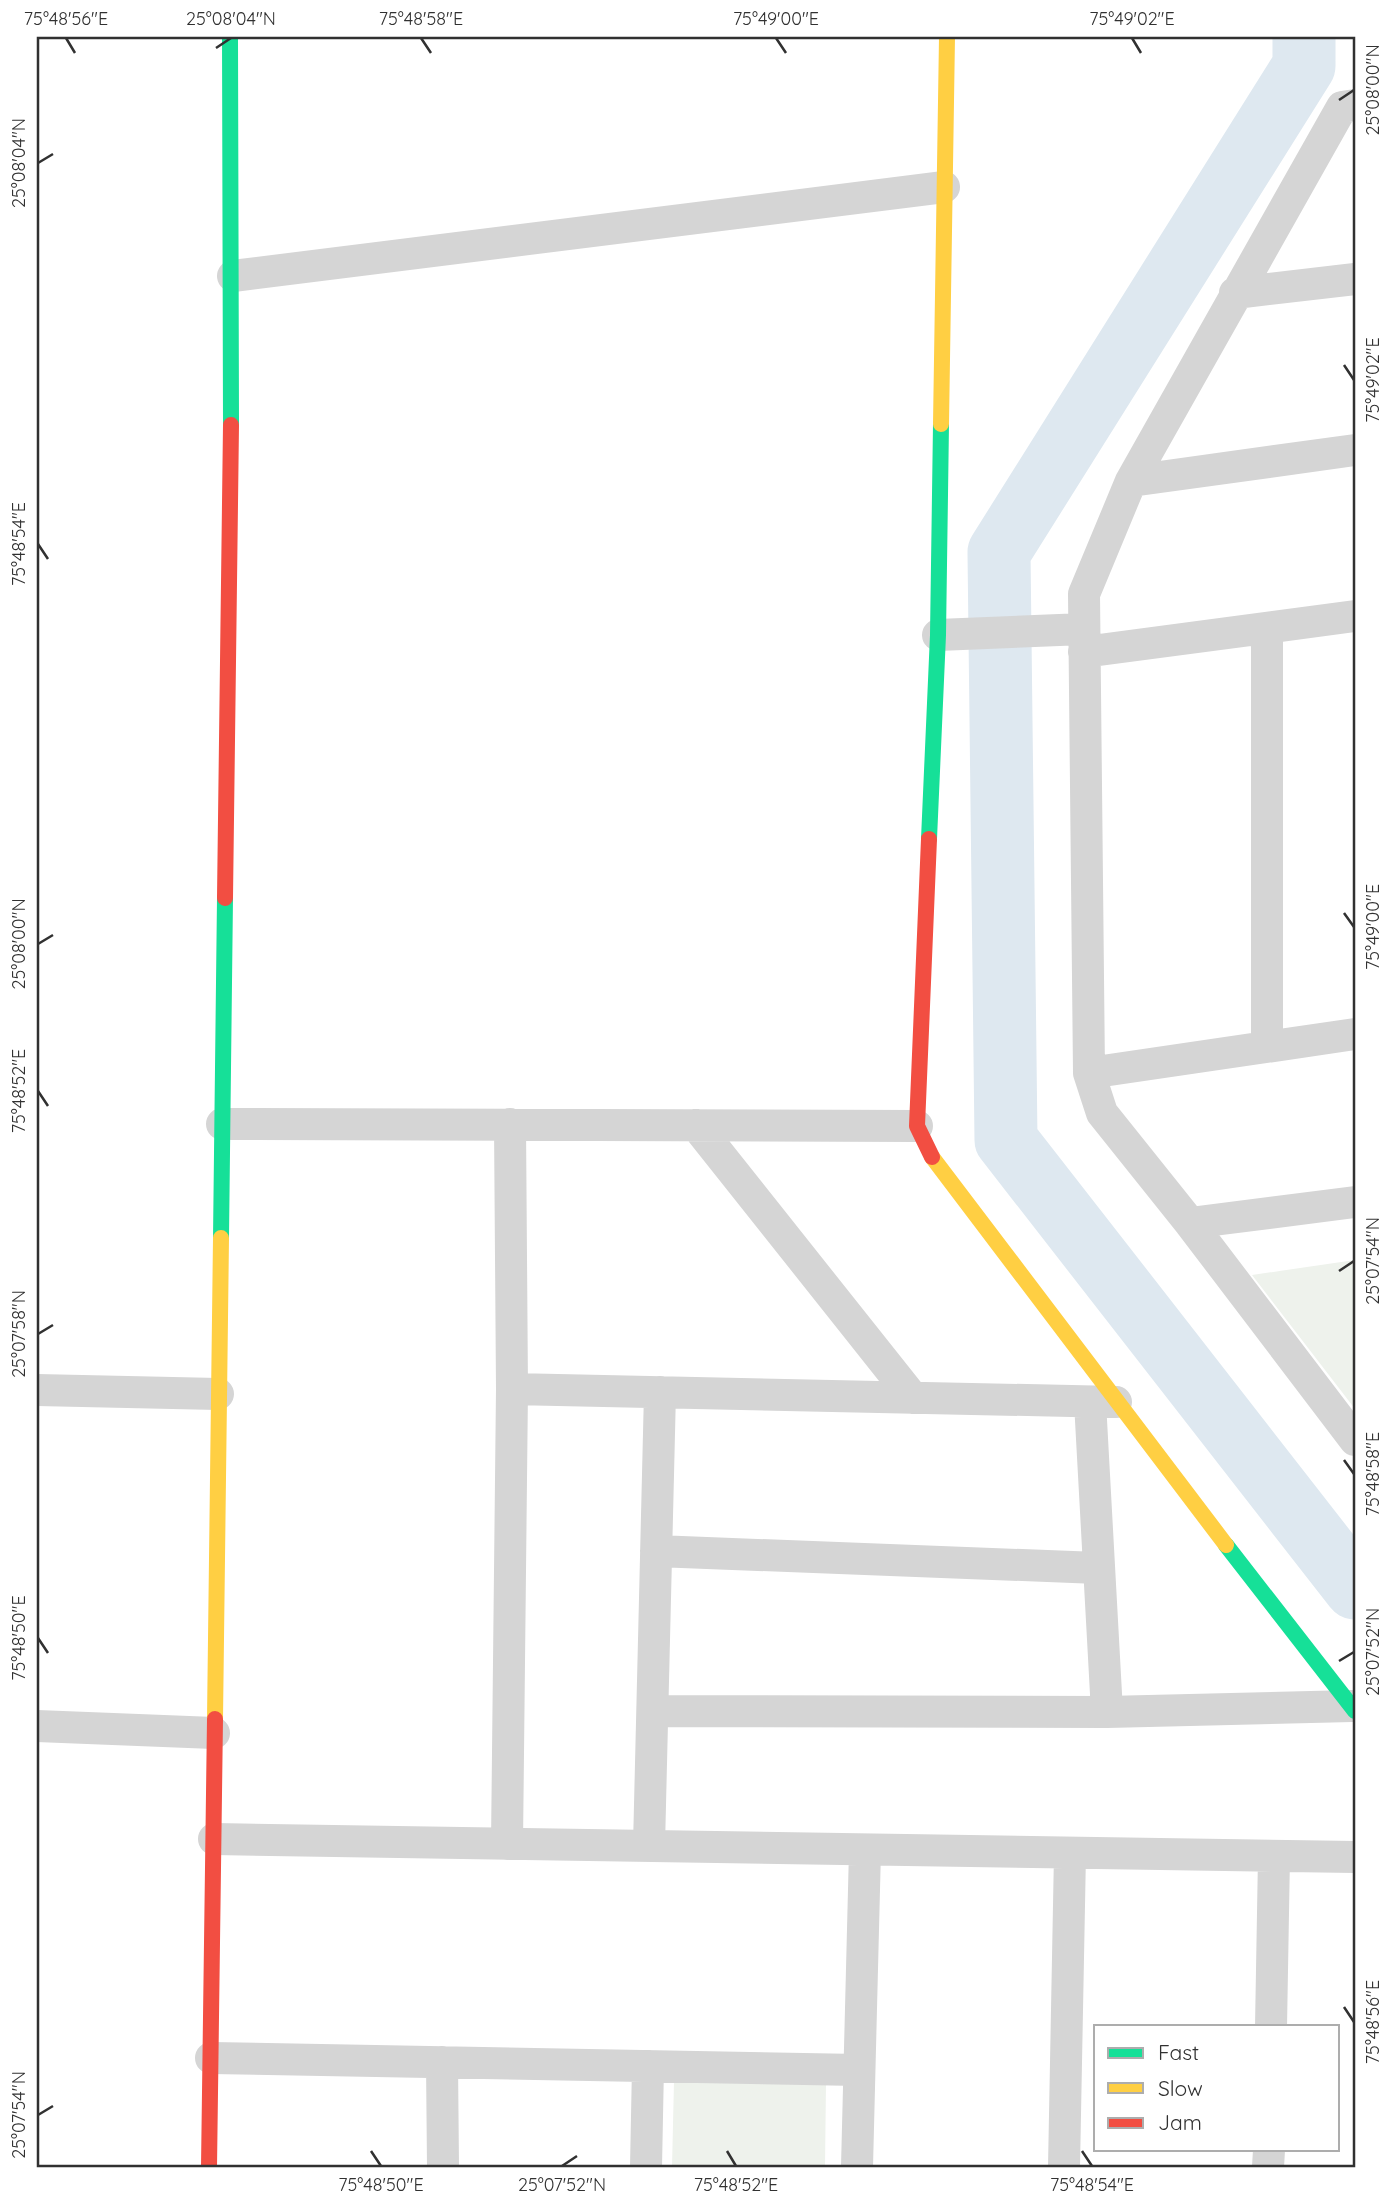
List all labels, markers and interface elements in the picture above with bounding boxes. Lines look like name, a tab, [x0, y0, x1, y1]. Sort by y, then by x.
text: 75°48'56"E	[24, 7, 108, 30]
text: 25°08'04"N	[186, 7, 276, 30]
text: 75°48'58"E	[379, 7, 463, 30]
text: 75°49'00"E	[733, 7, 819, 30]
text: 75°49'02"E	[1089, 7, 1175, 30]
text: 25°08'00"N	[1361, 44, 1384, 136]
text: 25°08'04"N	[7, 118, 30, 208]
text: 75°49'02"E	[1361, 337, 1384, 423]
text: 75°48'54"E	[7, 502, 30, 586]
text: 75°49'00"E	[1361, 884, 1384, 970]
text: 25°08'00"N	[7, 898, 30, 990]
text: 75°48'52"E	[7, 1049, 30, 1133]
text: 25°07'54"N	[1361, 1217, 1384, 1305]
text: 25°07'58"N	[7, 1290, 30, 1378]
text: 75°48'58"E	[1361, 1432, 1384, 1516]
text: 75°48'50"E	[7, 1595, 30, 1681]
text: 25°07'52"N	[1361, 1608, 1384, 1696]
text: 75°48'56"E	[1361, 1980, 1384, 2064]
legend	[1094, 2025, 1340, 2152]
text: Fast	[1158, 2039, 1199, 2065]
text: 25°07'54"N	[7, 2071, 30, 2159]
text: Slow	[1158, 2075, 1203, 2101]
text: Jam	[1158, 2109, 1202, 2135]
text: 75°48'50"E	[338, 2173, 424, 2196]
text: 25°07'52"N	[518, 2173, 606, 2196]
text: 75°48'52"E	[694, 2173, 778, 2196]
text: 75°48'54"E	[1050, 2173, 1134, 2196]

